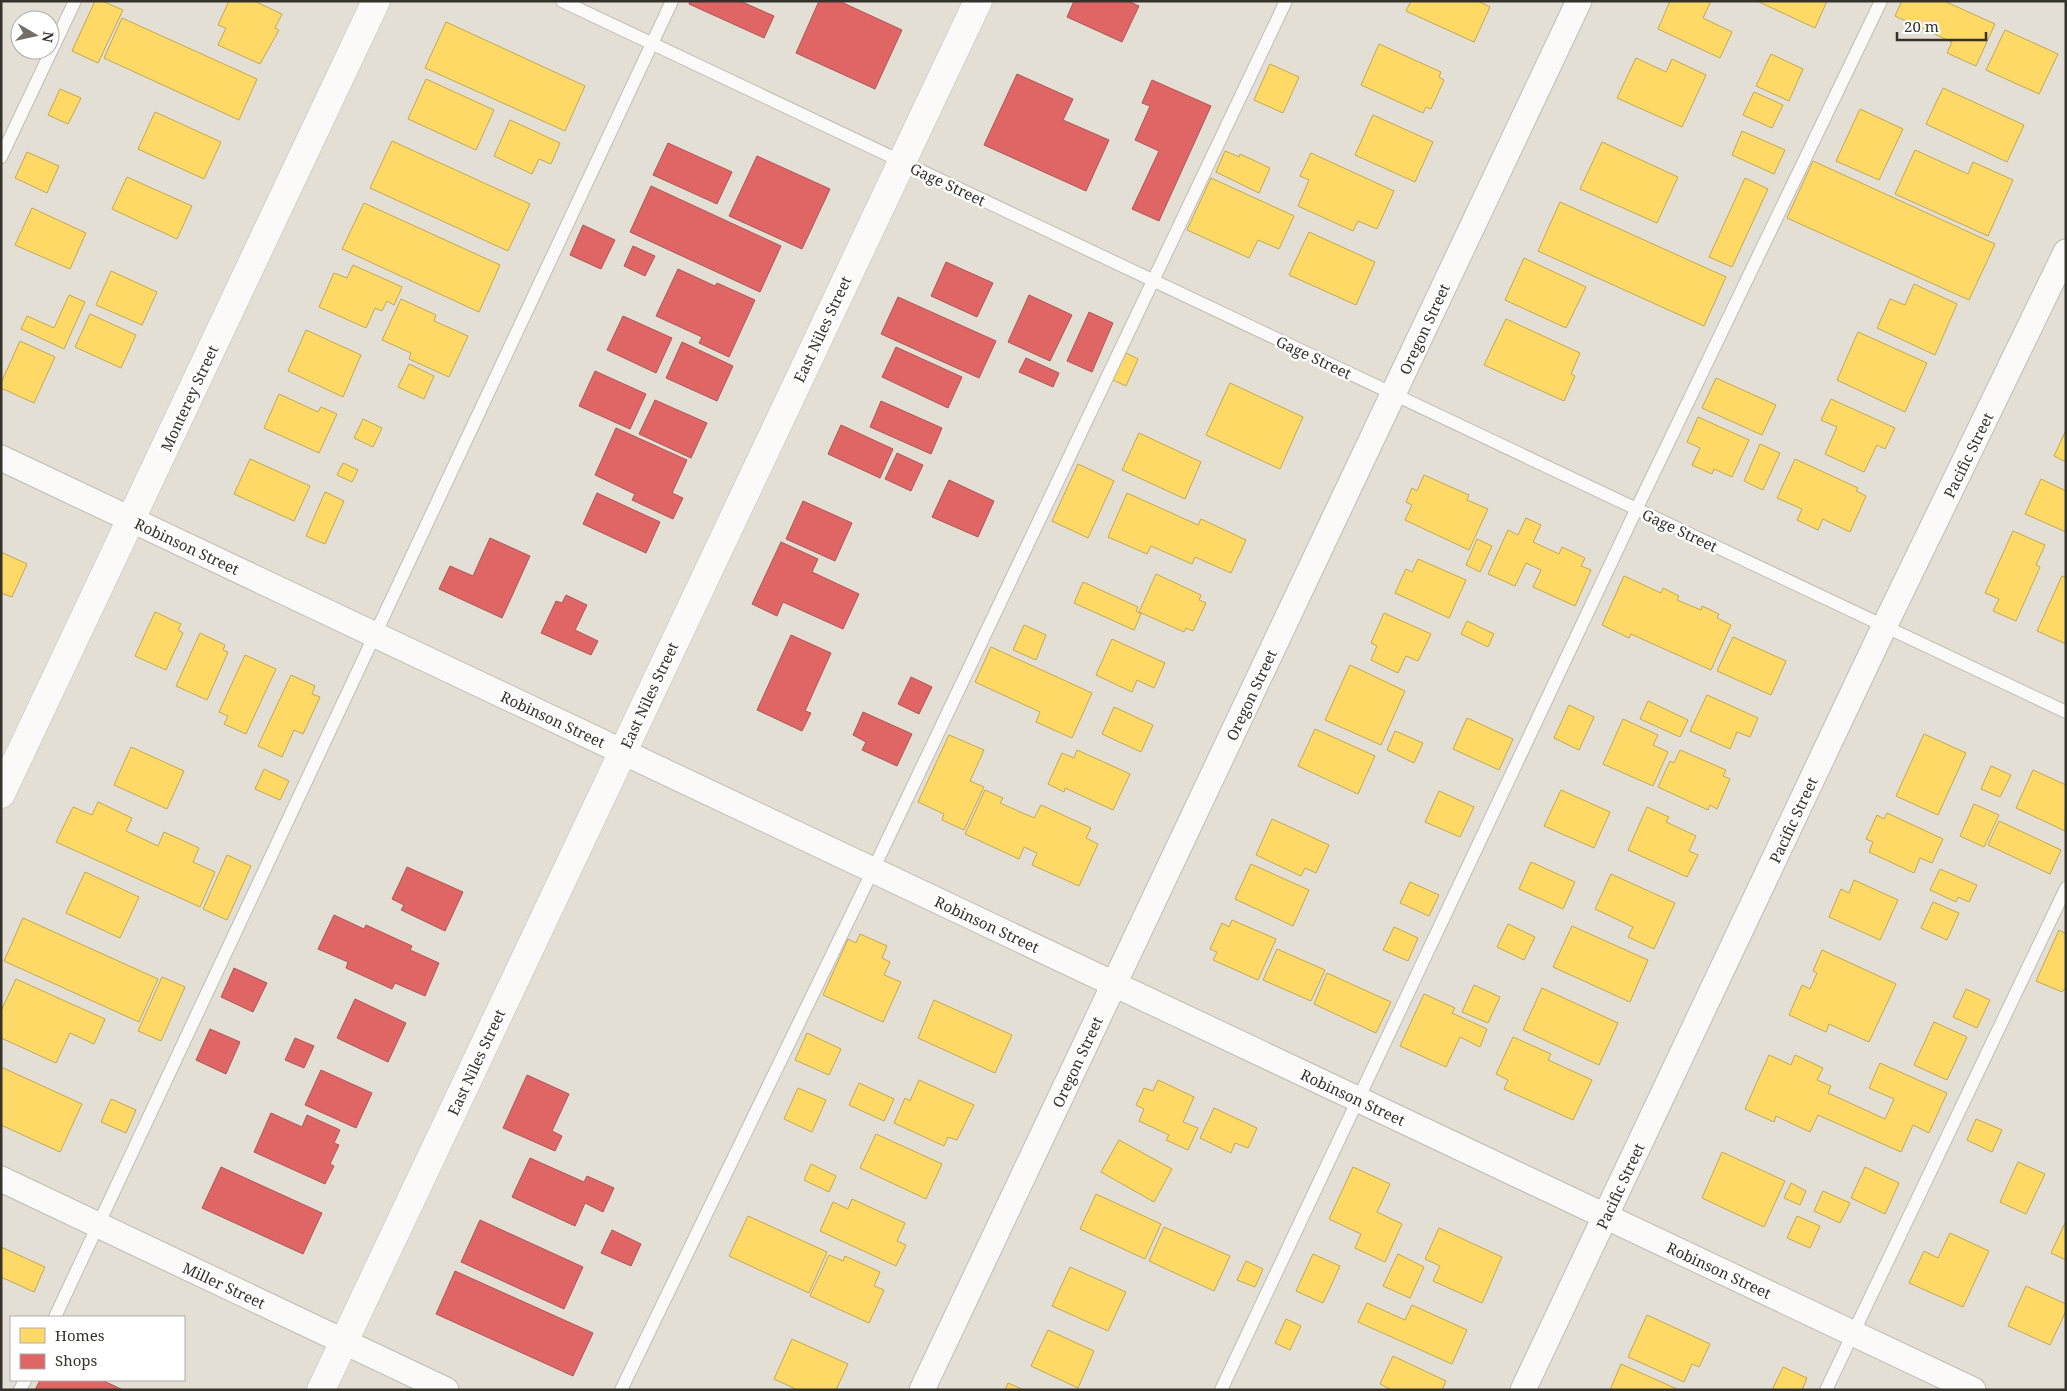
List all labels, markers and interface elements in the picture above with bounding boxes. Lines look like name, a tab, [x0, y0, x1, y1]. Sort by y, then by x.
north arrow	[10, 10, 60, 60]
scale bar	[1897, 10, 1986, 42]
text: 20 m	[1904, 16, 1939, 36]
text: N	[38, 30, 59, 44]
street label: Gage Street	[907, 158, 989, 210]
street label: East Niles Street	[789, 273, 855, 385]
street label: Oregon Street	[1394, 280, 1454, 378]
street label: Gage Street	[1273, 331, 1355, 383]
street label: Monterey Street	[156, 342, 222, 454]
street label: Pacific Street	[1939, 409, 1997, 501]
street label: Gage Street	[1639, 504, 1721, 556]
street label: Robinson Street	[132, 513, 242, 579]
street label: East Niles Street	[616, 639, 682, 751]
street label: Oregon Street	[1221, 646, 1281, 744]
street label: Robinson Street	[498, 686, 608, 752]
street label: Pacific Street	[1764, 774, 1822, 866]
street label: Robinson Street	[932, 891, 1042, 957]
street label: East Niles Street	[443, 1006, 509, 1118]
street label: Oregon Street	[1047, 1013, 1107, 1111]
street label: Robinson Street	[1298, 1064, 1408, 1130]
street label: Pacific Street	[1591, 1140, 1649, 1232]
street label: Robinson Street	[1664, 1237, 1774, 1303]
street label: Miller Street	[179, 1257, 269, 1313]
legend	[10, 1316, 185, 1381]
text: Homes	[55, 1325, 105, 1345]
text: Shops	[55, 1350, 98, 1370]

